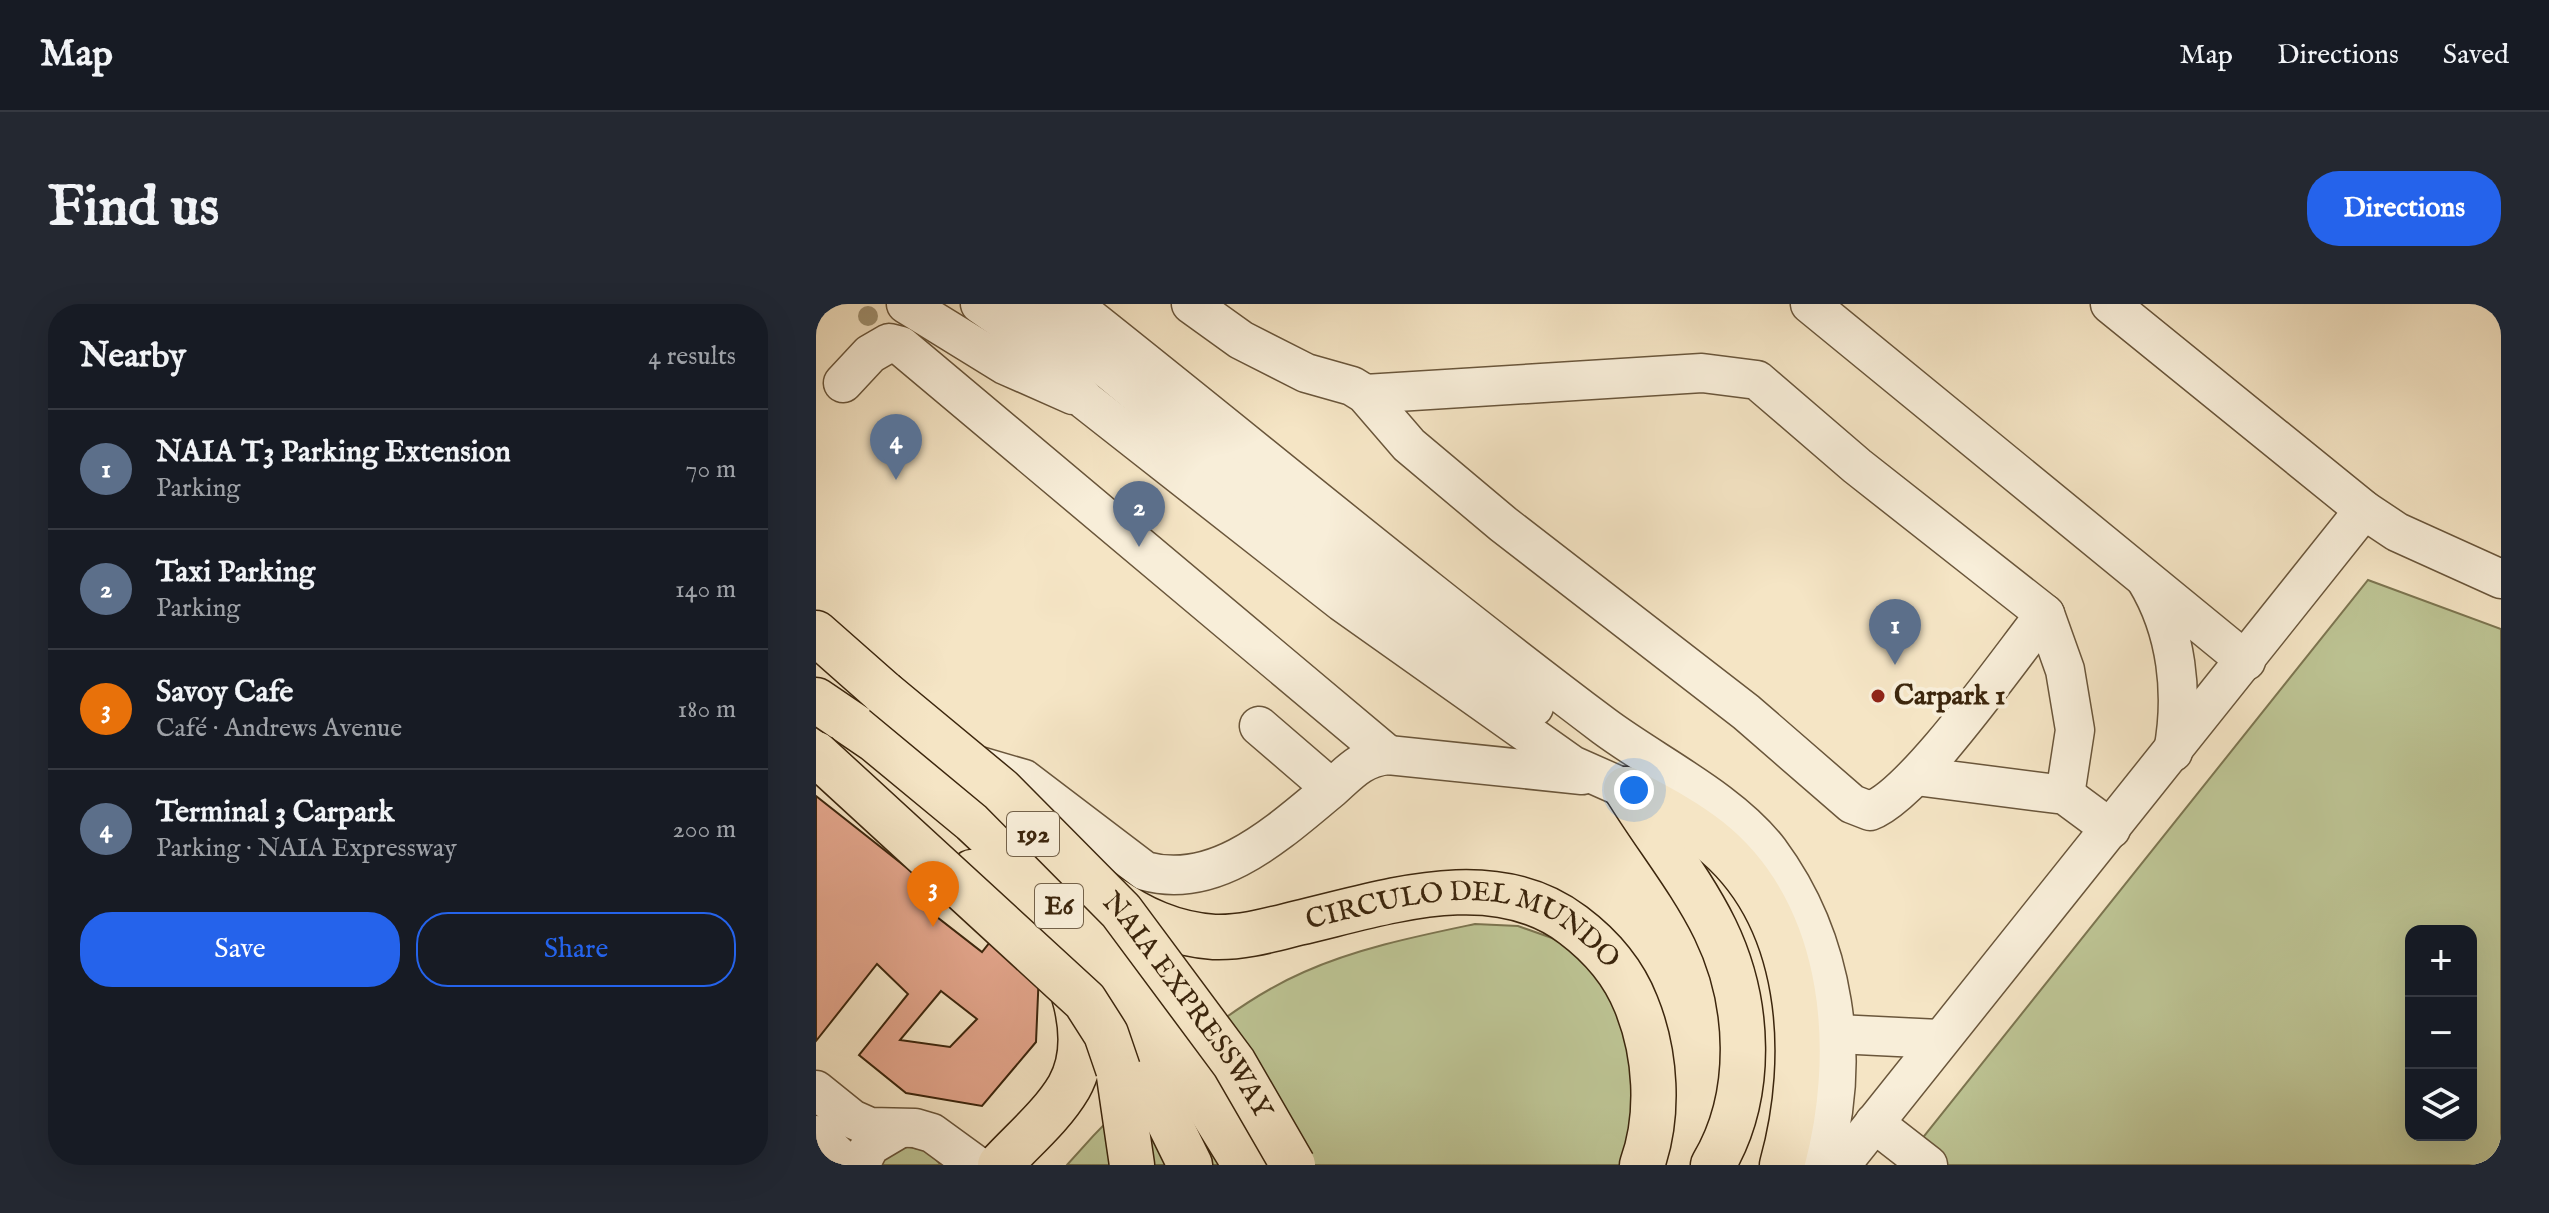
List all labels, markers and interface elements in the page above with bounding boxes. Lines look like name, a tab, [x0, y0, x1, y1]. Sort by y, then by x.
text: Map	[40, 31, 113, 79]
text: Map	[2179, 38, 2233, 73]
text: Directions	[2277, 38, 2399, 73]
text: Saved	[2443, 38, 2509, 73]
button: Directions	[2307, 171, 2501, 246]
text: Find us	[48, 173, 219, 244]
text: Nearby	[80, 335, 186, 378]
text: 4 results	[648, 340, 736, 373]
pin: 4	[870, 414, 922, 480]
text: NAIA T3 Parking Extension	[156, 434, 511, 472]
text: 1	[101, 453, 111, 486]
text: 70 m	[685, 453, 736, 486]
text: Parking	[156, 472, 240, 505]
pin: 2	[1113, 481, 1165, 547]
text: Taxi Parking	[156, 554, 315, 592]
text: 2	[100, 573, 112, 606]
text: 140 m	[675, 573, 736, 606]
text: Parking	[156, 592, 240, 625]
pin: 1	[1869, 599, 1921, 665]
text: Savoy Cafe	[156, 674, 293, 712]
place label: Carpark 1	[1894, 679, 2005, 714]
marker: Carpark 1	[1869, 687, 1887, 705]
text: 3	[101, 693, 111, 726]
text: 180 m	[678, 693, 736, 726]
text: Café · Andrews Avenue	[156, 712, 402, 745]
your location	[1614, 770, 1654, 810]
text: Terminal 3 Carpark	[156, 794, 394, 832]
road number: 192	[1007, 812, 1059, 856]
text: 4	[100, 813, 112, 846]
text: 200 m	[672, 813, 736, 846]
text: Parking · NAIA Expressway	[156, 832, 457, 865]
pin: 3	[907, 861, 959, 927]
street label: CIRCULO DEL MUNDO	[1302, 875, 1627, 976]
road number: E6	[1035, 884, 1083, 928]
street label: NAIA EXPRESSWAY	[1095, 885, 1281, 1127]
button: Save	[80, 912, 400, 987]
button: Share	[416, 912, 736, 987]
map controls	[2405, 925, 2477, 1141]
button: +	[2405, 925, 2477, 997]
button: −	[2405, 997, 2477, 1069]
button: layers	[2405, 1069, 2477, 1141]

